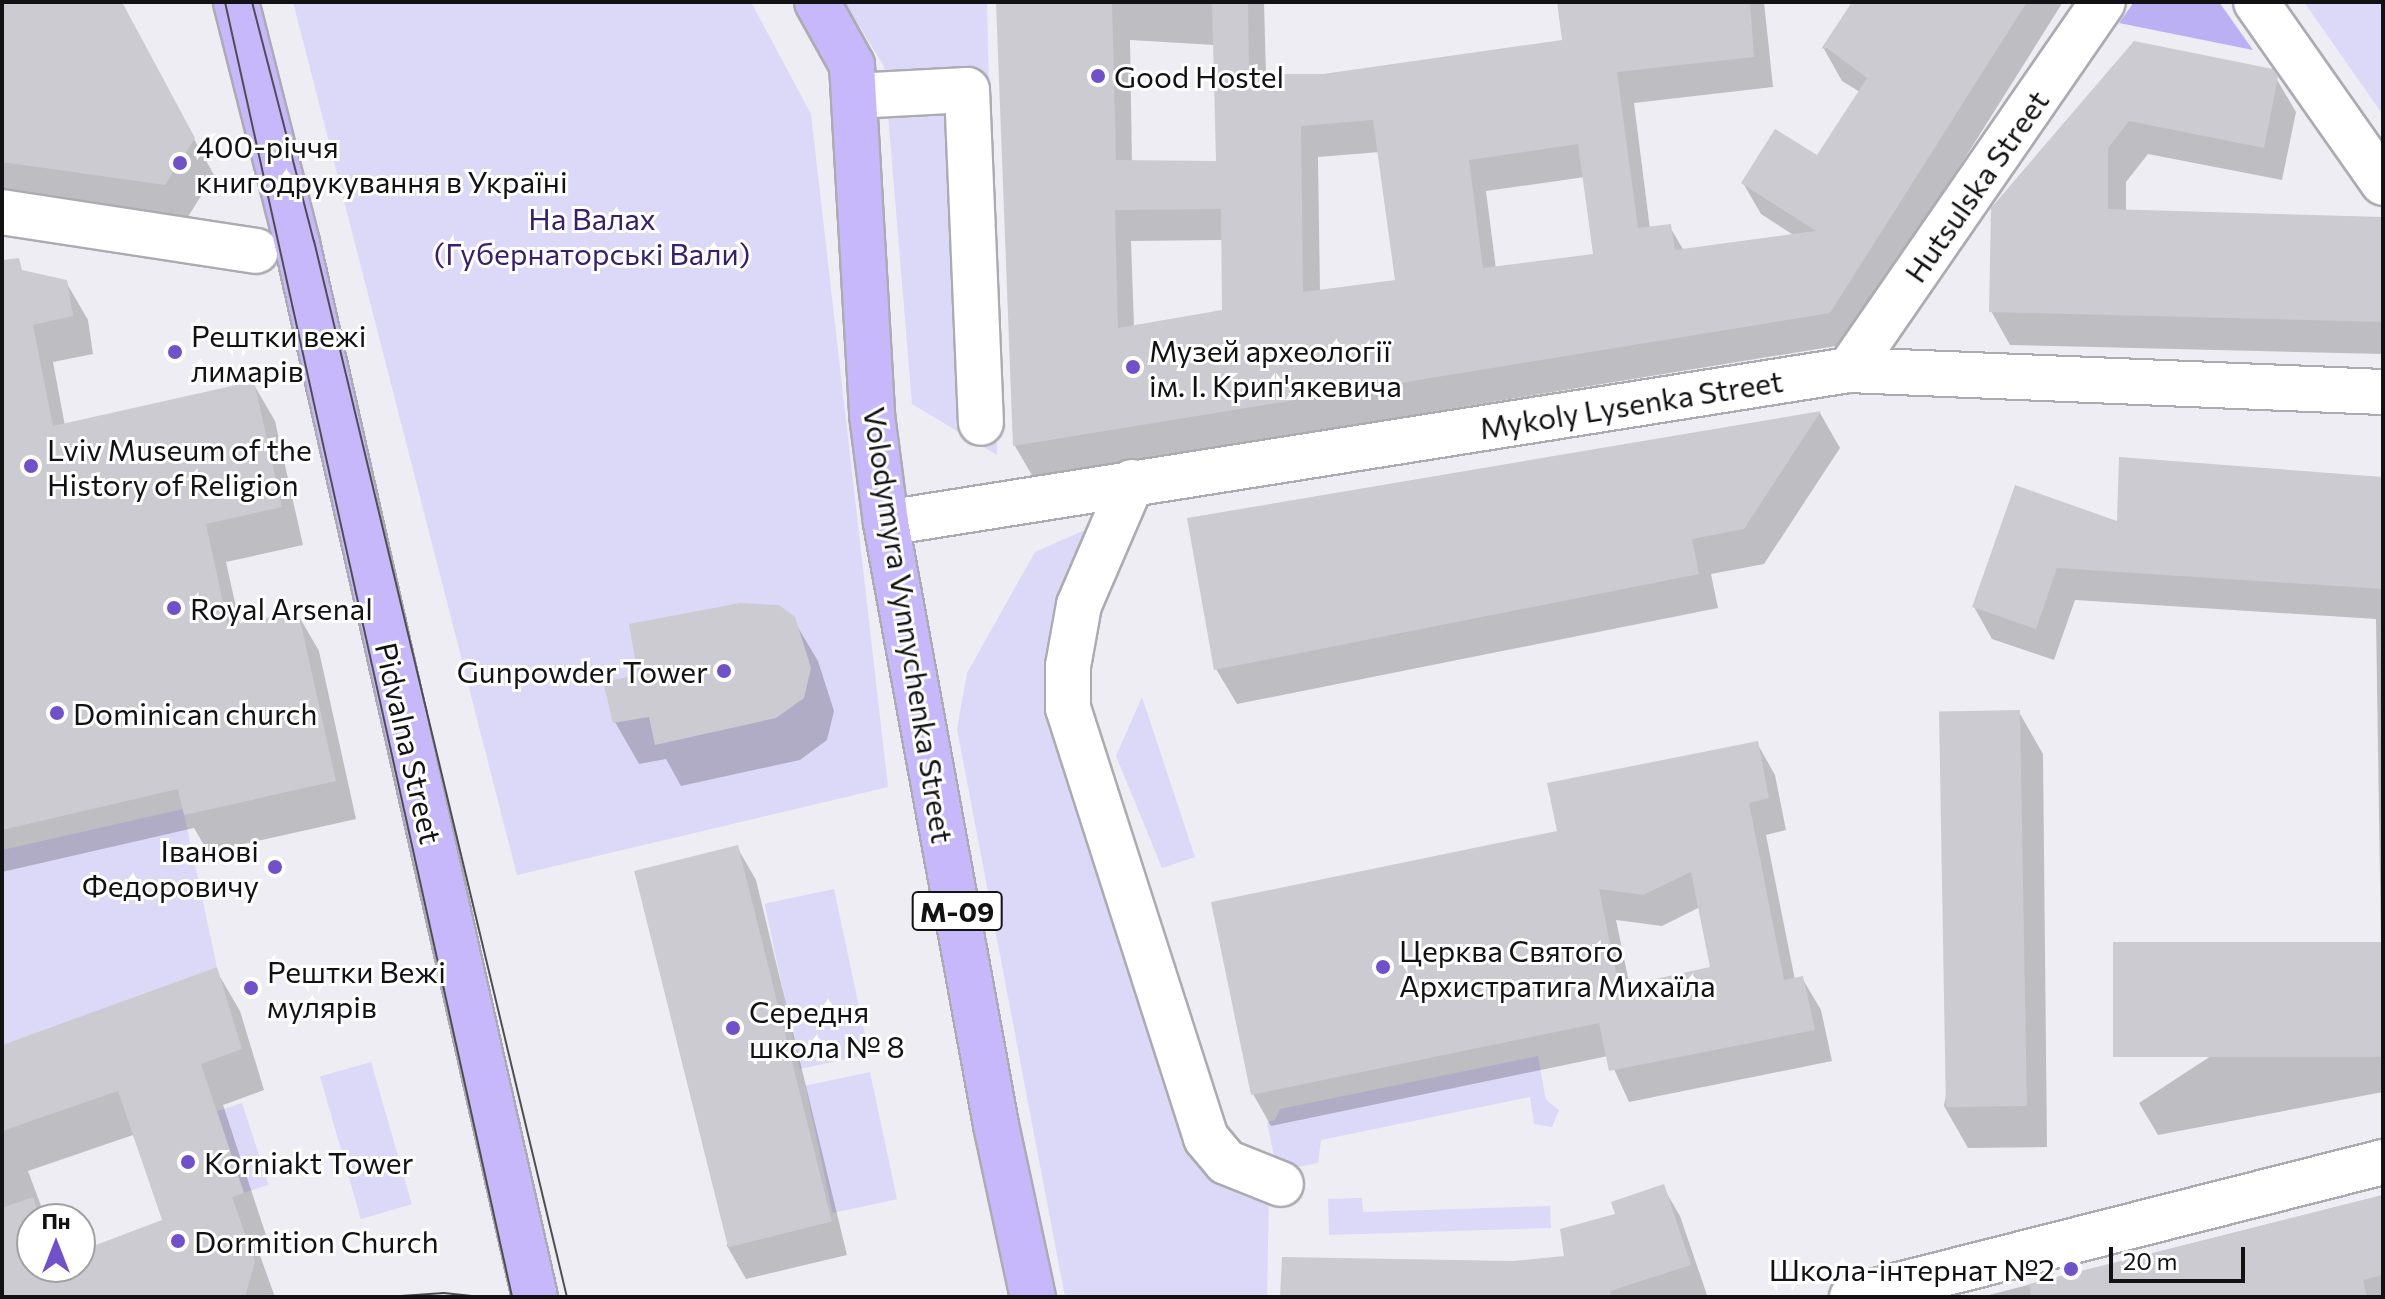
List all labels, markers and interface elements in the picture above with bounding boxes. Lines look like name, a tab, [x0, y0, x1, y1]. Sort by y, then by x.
place label: Good Hostel	[1114, 58, 1284, 94]
marker: Good Hostel	[1089, 67, 1107, 85]
street label: Hutsulska Street	[1897, 83, 2055, 289]
place label: 400-річчя книгодрукування в Україні	[196, 128, 568, 198]
marker: 400-річчя книгодрукування в Україні	[171, 154, 189, 172]
park label: На Валах (Губернаторські Вали)	[434, 200, 750, 270]
place label: Рештки вежі лимарів	[191, 317, 366, 388]
place label: Музей археології ім. І. Крип'якевича	[1149, 332, 1402, 402]
marker: Рештки вежі лимарів	[166, 343, 184, 361]
marker: Музей археології ім. І. Крип'якевича	[1124, 358, 1142, 376]
street label: Mykoly Lysenka Street	[1477, 362, 1785, 446]
street label: Volodymyra Vynnychenka Street	[857, 404, 961, 846]
place label: Lviv Museum of the History of Religion	[47, 431, 312, 502]
marker: Lviv Museum of the History of Religion	[22, 457, 40, 475]
place label: Royal Arsenal	[190, 590, 373, 626]
marker: Royal Arsenal	[165, 599, 183, 617]
street label: Pidvalna Street	[368, 639, 450, 847]
place label: Gunpowder Tower	[457, 653, 708, 689]
marker: Gunpowder Tower	[715, 662, 733, 680]
place label: Dominican church	[73, 695, 318, 731]
marker: Dominican church	[48, 704, 66, 722]
place label: Іванові Федоровичу	[82, 832, 259, 902]
marker: Іванові Федоровичу	[266, 858, 284, 876]
road number: М-09	[911, 887, 1003, 935]
place label: Церква Святого Архистратига Михаїла	[1399, 932, 1716, 1002]
place label: Рештки Вежі мулярів	[267, 953, 446, 1024]
marker: Церква Святого Архистратига Михаїла	[1374, 958, 1392, 976]
marker: Рештки Вежі мулярів	[242, 979, 260, 997]
place label: Середня школа № 8	[749, 993, 905, 1064]
marker: Середня школа № 8	[724, 1019, 742, 1037]
place label: Korniakt Tower	[204, 1144, 413, 1180]
marker: Korniakt Tower	[179, 1153, 197, 1171]
north arrow	[16, 1203, 96, 1283]
text: Пн	[41, 1207, 71, 1234]
place label: Dormition Church	[194, 1223, 439, 1259]
scale bar	[2113, 1231, 2249, 1281]
marker: Dormition Church	[169, 1232, 187, 1250]
text: 20 m	[2123, 1246, 2177, 1275]
place label: Школа-інтернат №2	[1769, 1251, 2055, 1287]
marker: Школа-інтернат №2	[2062, 1260, 2080, 1278]

